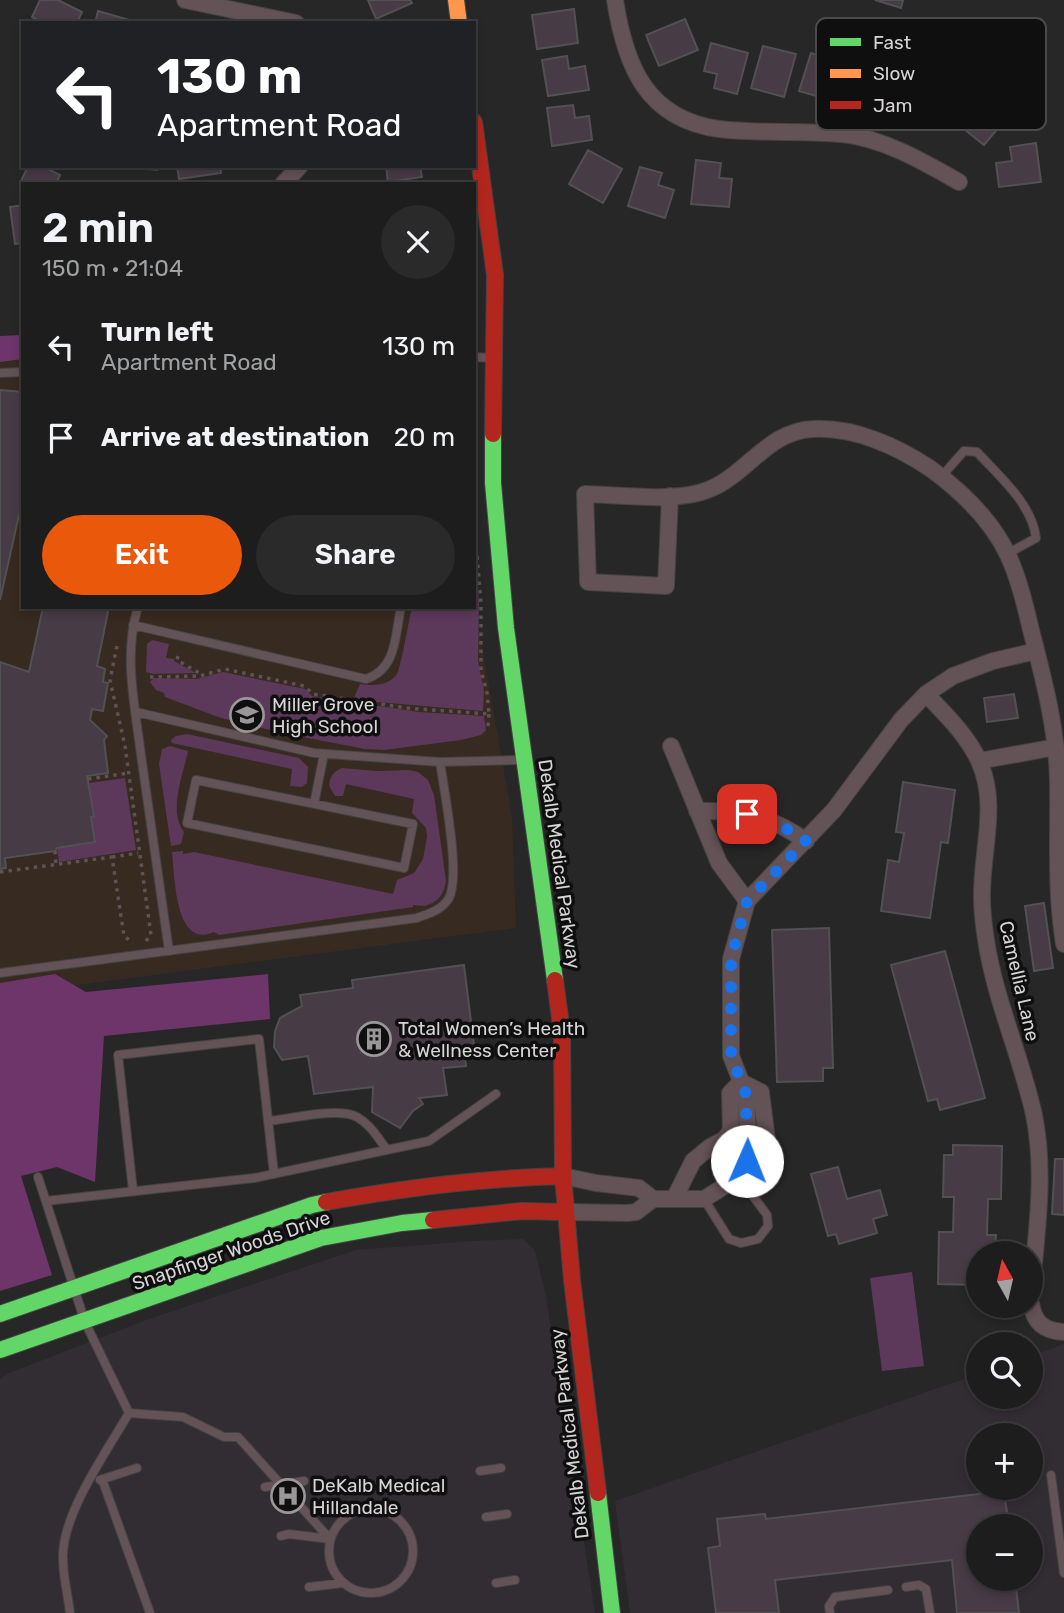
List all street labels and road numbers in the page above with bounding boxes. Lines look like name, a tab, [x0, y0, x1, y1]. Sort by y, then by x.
street label: Dekalb Medical Parkway	[533, 758, 586, 970]
street label: Camellia Lane	[994, 919, 1045, 1044]
street label: Snapfinger Woods Drive	[129, 1206, 333, 1295]
street label: Dekalb Medical Parkway	[545, 1328, 594, 1540]

